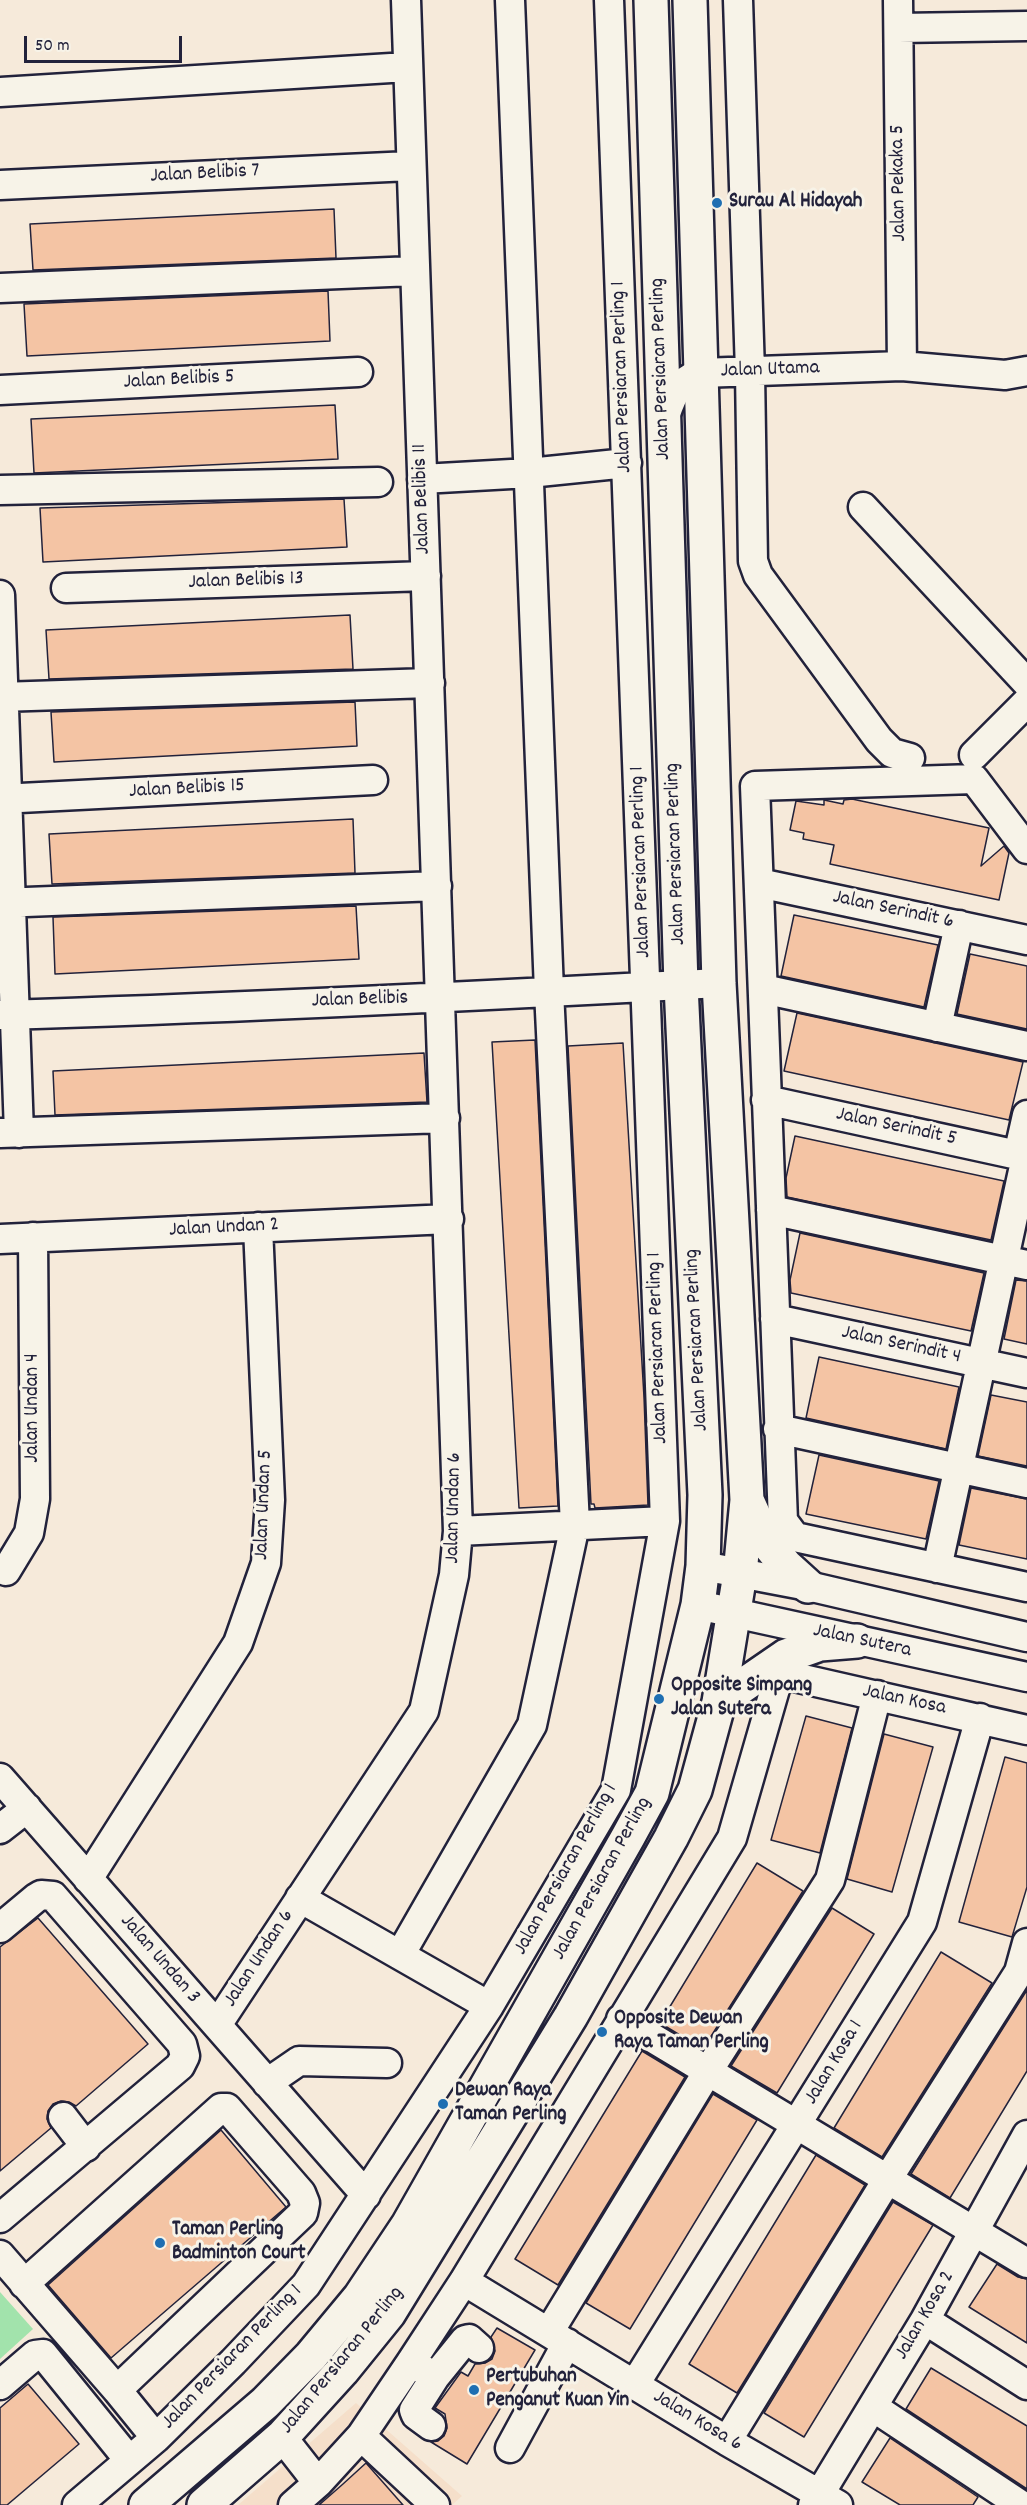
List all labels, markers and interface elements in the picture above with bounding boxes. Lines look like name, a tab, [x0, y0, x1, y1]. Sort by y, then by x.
scale bar	[27, 24, 184, 62]
text: 50 m	[35, 34, 70, 59]
street label: Jalan Pekaka 5	[886, 124, 914, 242]
street label: Jalan Belibis 7	[150, 160, 260, 190]
place label: Surau Al Hidayah	[729, 190, 862, 216]
marker: Surau Al Hidayah	[710, 196, 724, 210]
street label: Jalan Persiaran Perling	[646, 277, 678, 461]
street label: Jalan Persiaran Perling 1	[607, 281, 639, 473]
street label: Jalan Utama	[720, 357, 820, 385]
street label: Jalan Belibis 5	[123, 366, 235, 396]
street label: Jalan Belibis 11	[408, 443, 438, 555]
street label: Jalan Belibis 13	[188, 567, 304, 597]
street label: Jalan Persiaran Perling	[661, 762, 693, 946]
street label: Jalan Persiaran Perling 1	[626, 766, 658, 958]
street label: Jalan Belibis 15	[129, 774, 245, 806]
street label: Jalan Serindit 6	[830, 886, 956, 936]
street label: Jalan Belibis	[311, 987, 409, 1015]
street label: Jalan Serindit 5	[833, 1103, 959, 1153]
street label: Jalan Undan 2	[168, 1214, 280, 1244]
street label: Jalan Persiaran Perling	[681, 1248, 715, 1432]
street label: Jalan Persiaran Perling 1	[643, 1252, 675, 1444]
street label: Jalan Serindit 4	[839, 1321, 963, 1371]
street label: Jalan Undan 4	[21, 1353, 47, 1463]
street label: Jalan Undan 5	[250, 1449, 280, 1561]
street label: Jalan Undan 6	[441, 1452, 469, 1564]
street label: Jalan Sutera	[811, 1619, 913, 1665]
place label: Opposite Simpang Jalan Sutera	[671, 1674, 812, 1724]
street label: Jalan Kosa	[860, 1680, 948, 1722]
marker: Opposite Simpang Jalan Sutera	[652, 1692, 666, 1706]
street label: Jalan Persiaran Perling 1	[509, 1780, 625, 1960]
street label: Jalan Persiaran Perling	[548, 1793, 658, 1965]
street label: Jalan Undan 6	[219, 1906, 301, 2012]
street label: Jalan Undan 3	[113, 1910, 205, 2010]
place label: Opposite Dewan Raya Taman Perling	[614, 2007, 769, 2057]
street label: Jalan Kosa 1	[800, 2016, 870, 2110]
marker: Opposite Dewan Raya Taman Perling	[595, 2025, 609, 2039]
place label: Dewan Raya Taman Perling	[455, 2079, 566, 2129]
marker: Dewan Raya Taman Perling	[436, 2097, 450, 2111]
place label: Taman Perling Badminton Court	[172, 2218, 306, 2268]
marker: Taman Perling Badminton Court	[153, 2236, 167, 2250]
street label: Jalan Kosa 2	[890, 2267, 962, 2365]
street label: Jalan Persiaran Perling 1	[157, 2280, 309, 2436]
street label: Jalan Persiaran Perling	[276, 2282, 410, 2440]
place label: Pertubuhan Penganut Kuan Yin	[486, 2365, 629, 2415]
marker: Pertubuhan Penganut Kuan Yin	[467, 2383, 481, 2397]
street label: Jalan Kosa 6	[648, 2386, 746, 2458]

